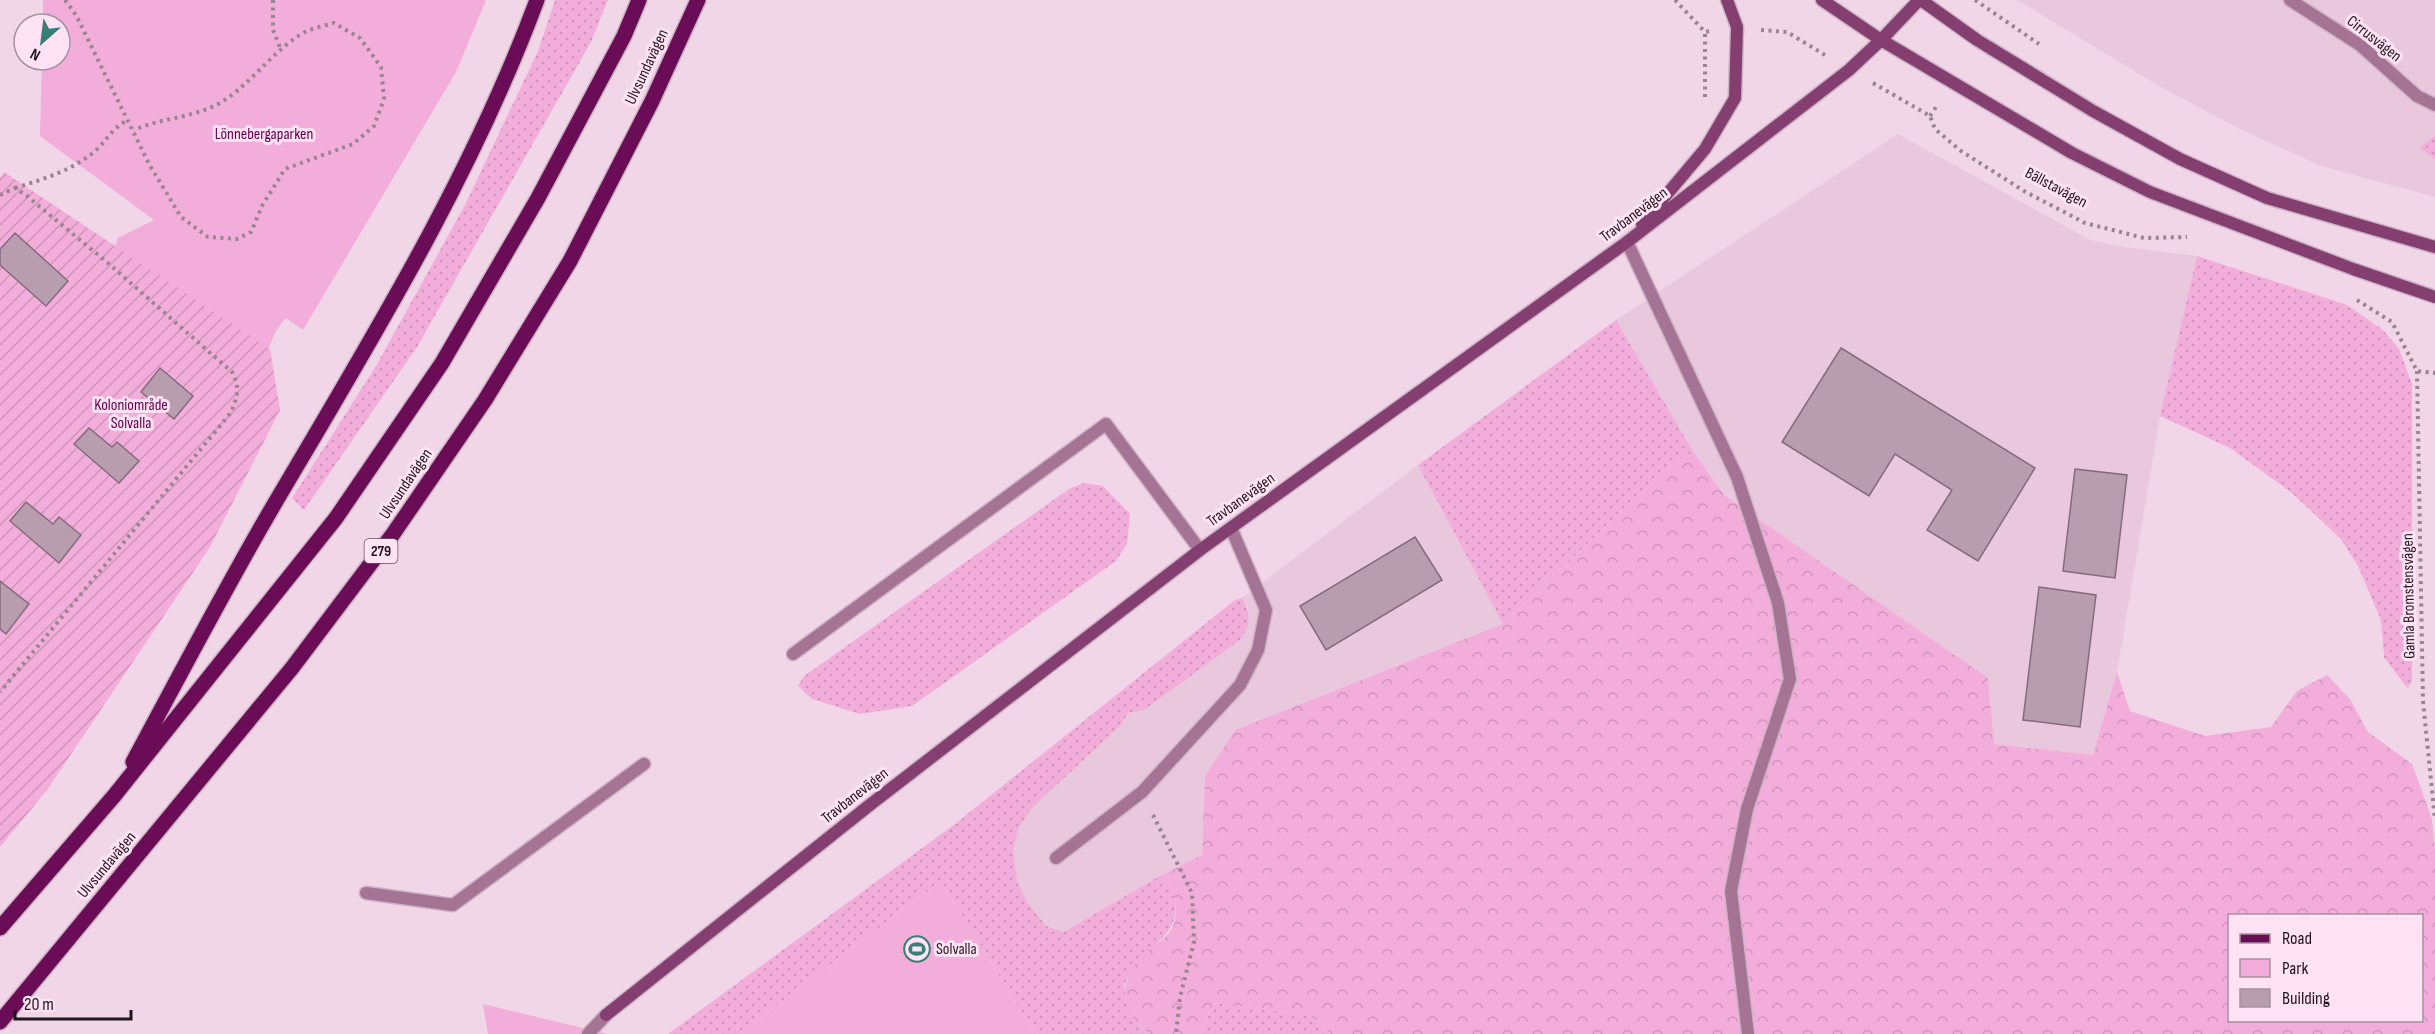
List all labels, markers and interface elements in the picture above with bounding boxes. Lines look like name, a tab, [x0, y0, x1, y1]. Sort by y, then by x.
north arrow	[12, 12, 72, 72]
street label: Cirrusvägen	[2343, 12, 2405, 66]
street label: Ulvsundavägen	[621, 26, 673, 108]
text: N	[27, 44, 44, 64]
park label: Lönnebergaparken	[215, 125, 313, 144]
street label: Bällstavägen	[2022, 164, 2090, 212]
street label: Travbanevägen	[1597, 183, 1671, 247]
park label: Koloniområde Solvalla	[94, 396, 168, 433]
street label: Ulvsundavägen	[376, 445, 436, 523]
street label: Travbanevägen	[1203, 469, 1279, 531]
street label: Gamla Bromstensvägen	[2398, 533, 2420, 659]
road number: 279	[364, 539, 398, 563]
street label: Travbanevägen	[818, 764, 892, 828]
street label: Ulvsundavägen	[74, 828, 140, 902]
legend	[2228, 914, 2423, 1022]
text: Road	[2282, 928, 2312, 949]
sports icon: Solvalla	[902, 934, 932, 964]
place label: Solvalla	[936, 940, 977, 959]
text: Park	[2282, 958, 2308, 979]
scale bar	[15, 983, 130, 1021]
text: Building	[2282, 988, 2330, 1009]
text: 20 m	[24, 994, 54, 1015]

